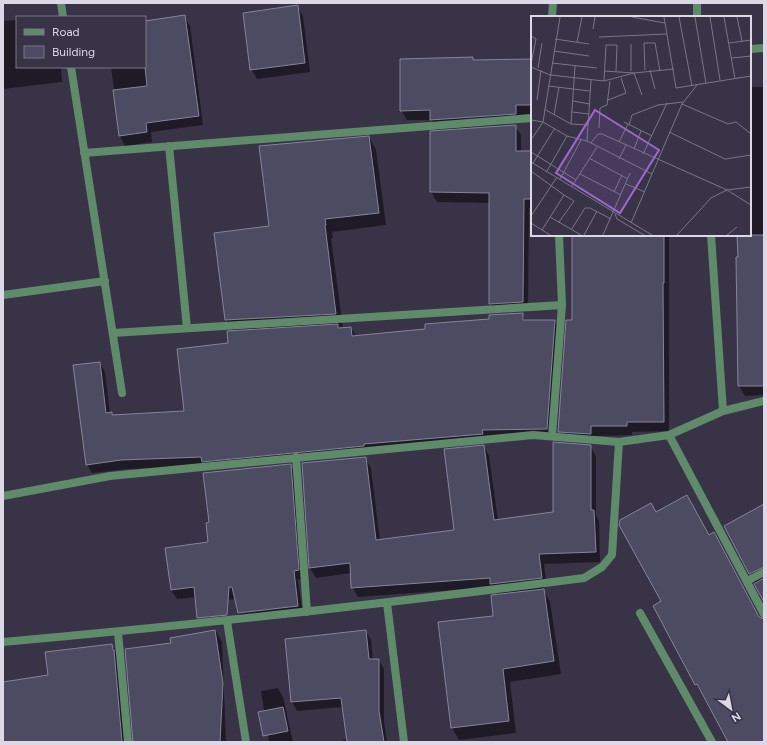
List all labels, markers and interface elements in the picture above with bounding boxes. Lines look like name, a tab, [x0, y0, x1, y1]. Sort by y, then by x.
legend	[16, 16, 146, 68]
inset map	[531, 16, 751, 236]
text: Road	[52, 25, 80, 39]
text: Building	[52, 45, 95, 59]
north arrow	[711, 689, 751, 729]
text: N	[729, 709, 743, 725]

